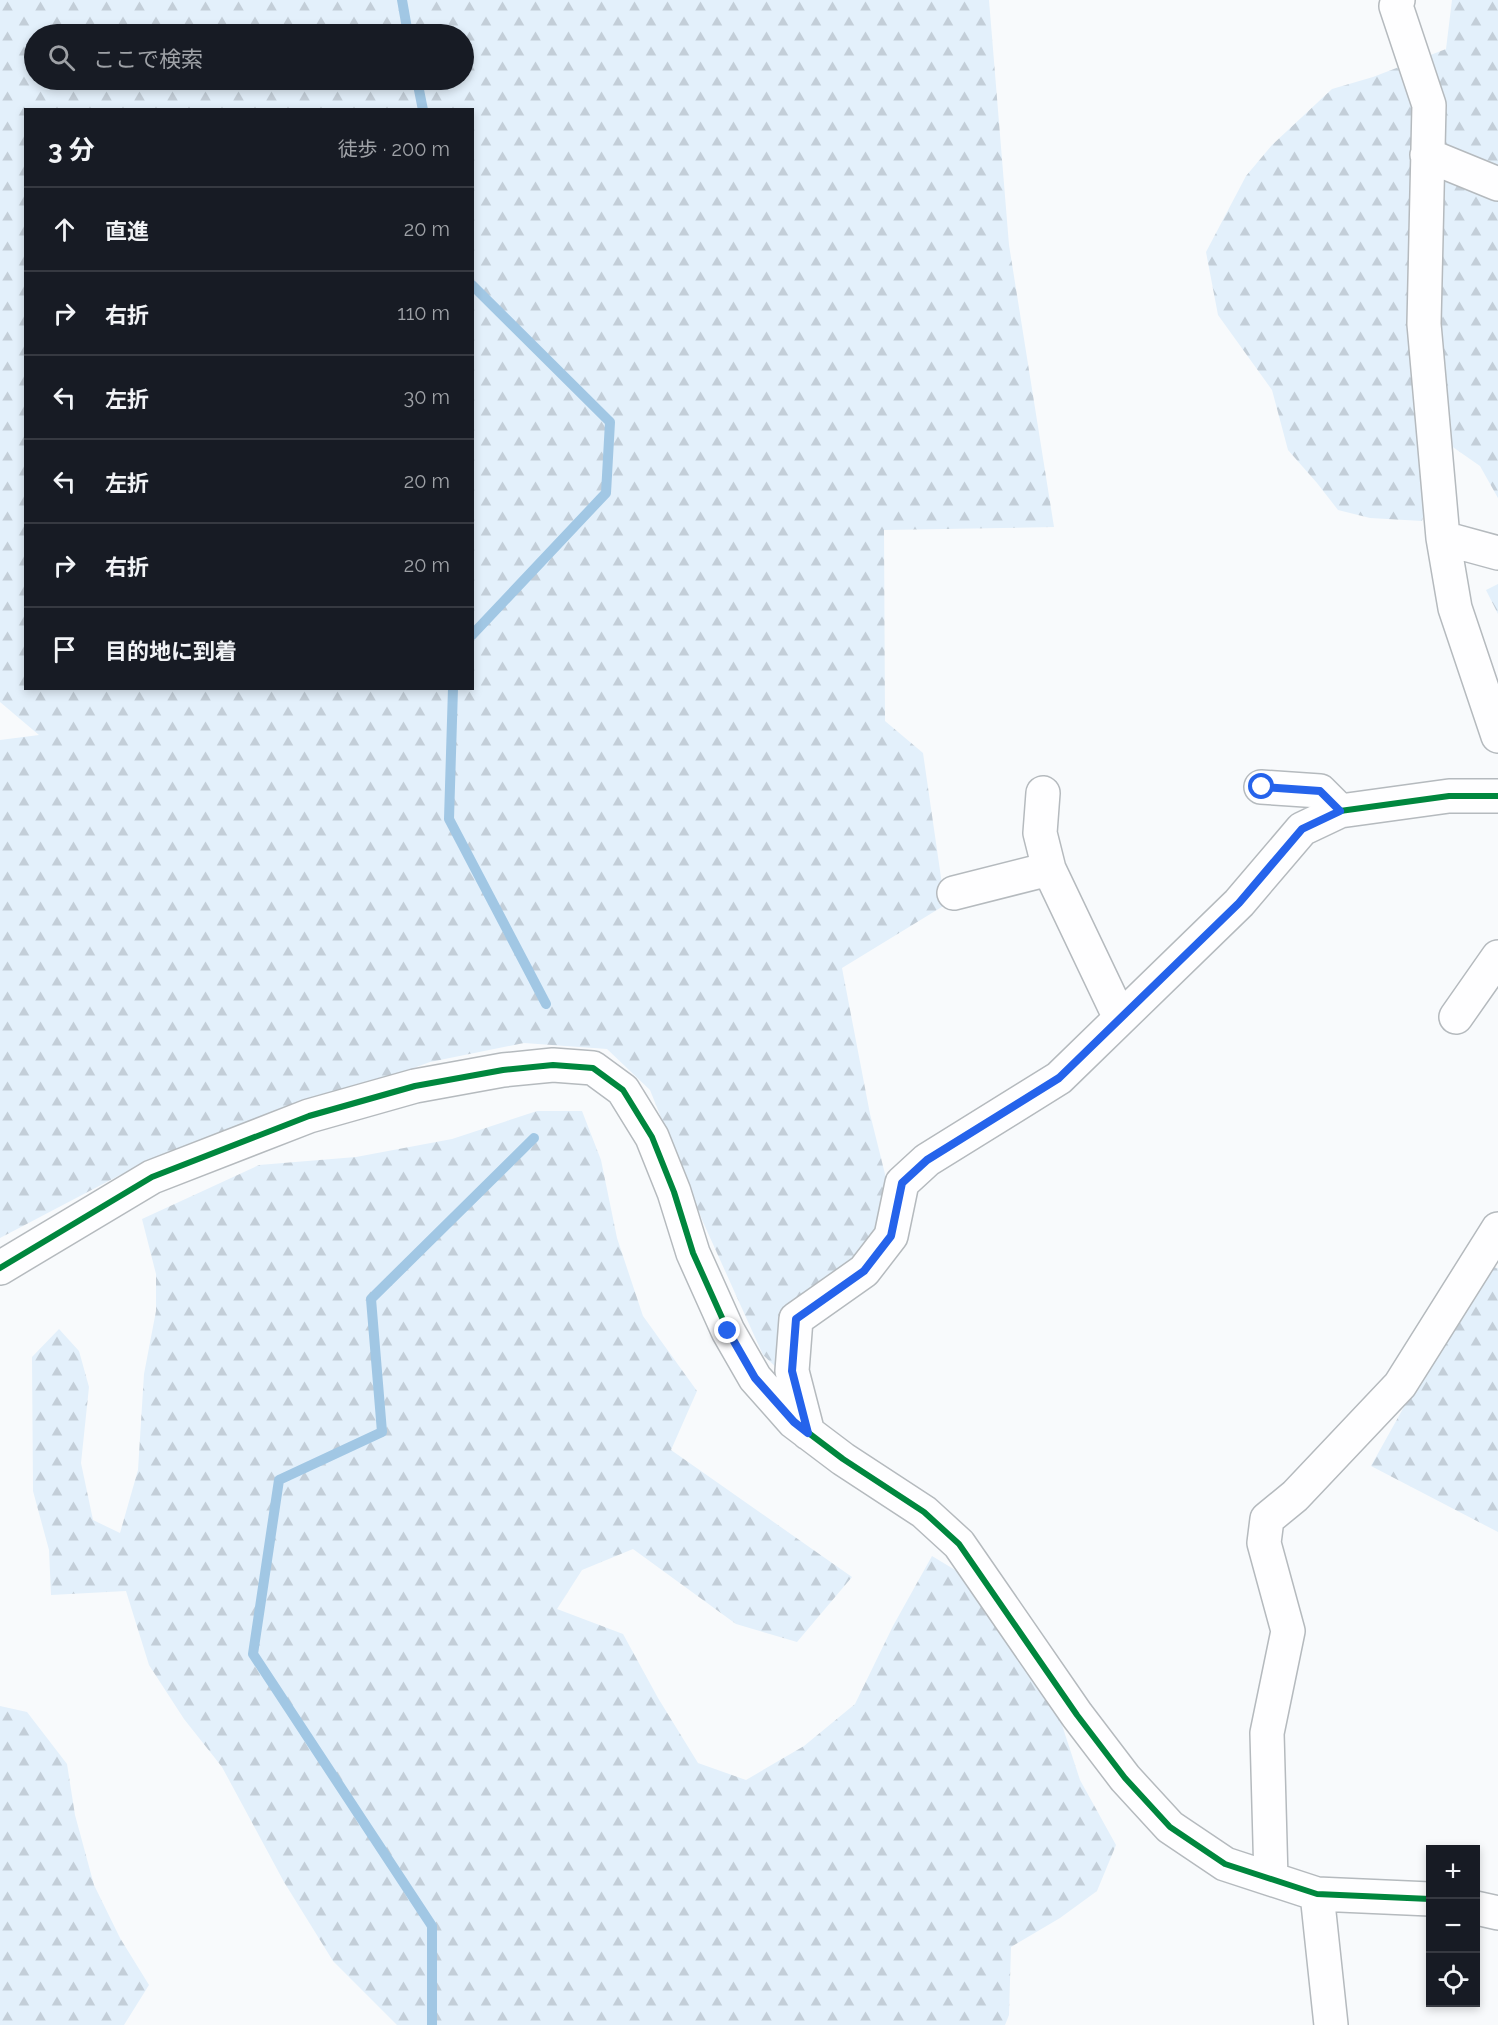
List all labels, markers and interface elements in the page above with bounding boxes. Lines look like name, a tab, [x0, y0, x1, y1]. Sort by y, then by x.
search box	[24, 24, 474, 90]
icon: search	[45, 41, 78, 74]
text: ここで検索	[93, 46, 203, 72]
text: 3 分	[48, 135, 95, 165]
text: 徒歩 · 200 m	[338, 137, 450, 161]
icon: ahead	[48, 213, 81, 246]
text: 20 m	[404, 217, 450, 241]
text: 直進	[105, 218, 149, 244]
icon: right	[48, 297, 81, 330]
text: 110 m	[397, 301, 450, 325]
text: 右折	[105, 302, 149, 328]
icon: left	[48, 381, 81, 414]
text: 30 m	[404, 385, 450, 409]
text: 左折	[105, 386, 149, 412]
icon: left	[48, 465, 81, 498]
text: 20 m	[404, 469, 450, 493]
text: 左折	[105, 470, 149, 496]
icon: right	[48, 549, 81, 582]
text: 20 m	[404, 553, 450, 577]
text: 右折	[105, 554, 149, 580]
icon: arrive	[48, 633, 81, 666]
text: 目的地に到着	[105, 638, 237, 664]
route start	[1248, 773, 1274, 799]
route end	[714, 1317, 740, 1343]
map controls	[1426, 1845, 1480, 2007]
button: +	[1426, 1845, 1480, 1899]
button: −	[1426, 1899, 1480, 1953]
button: locate	[1426, 1953, 1480, 2007]

